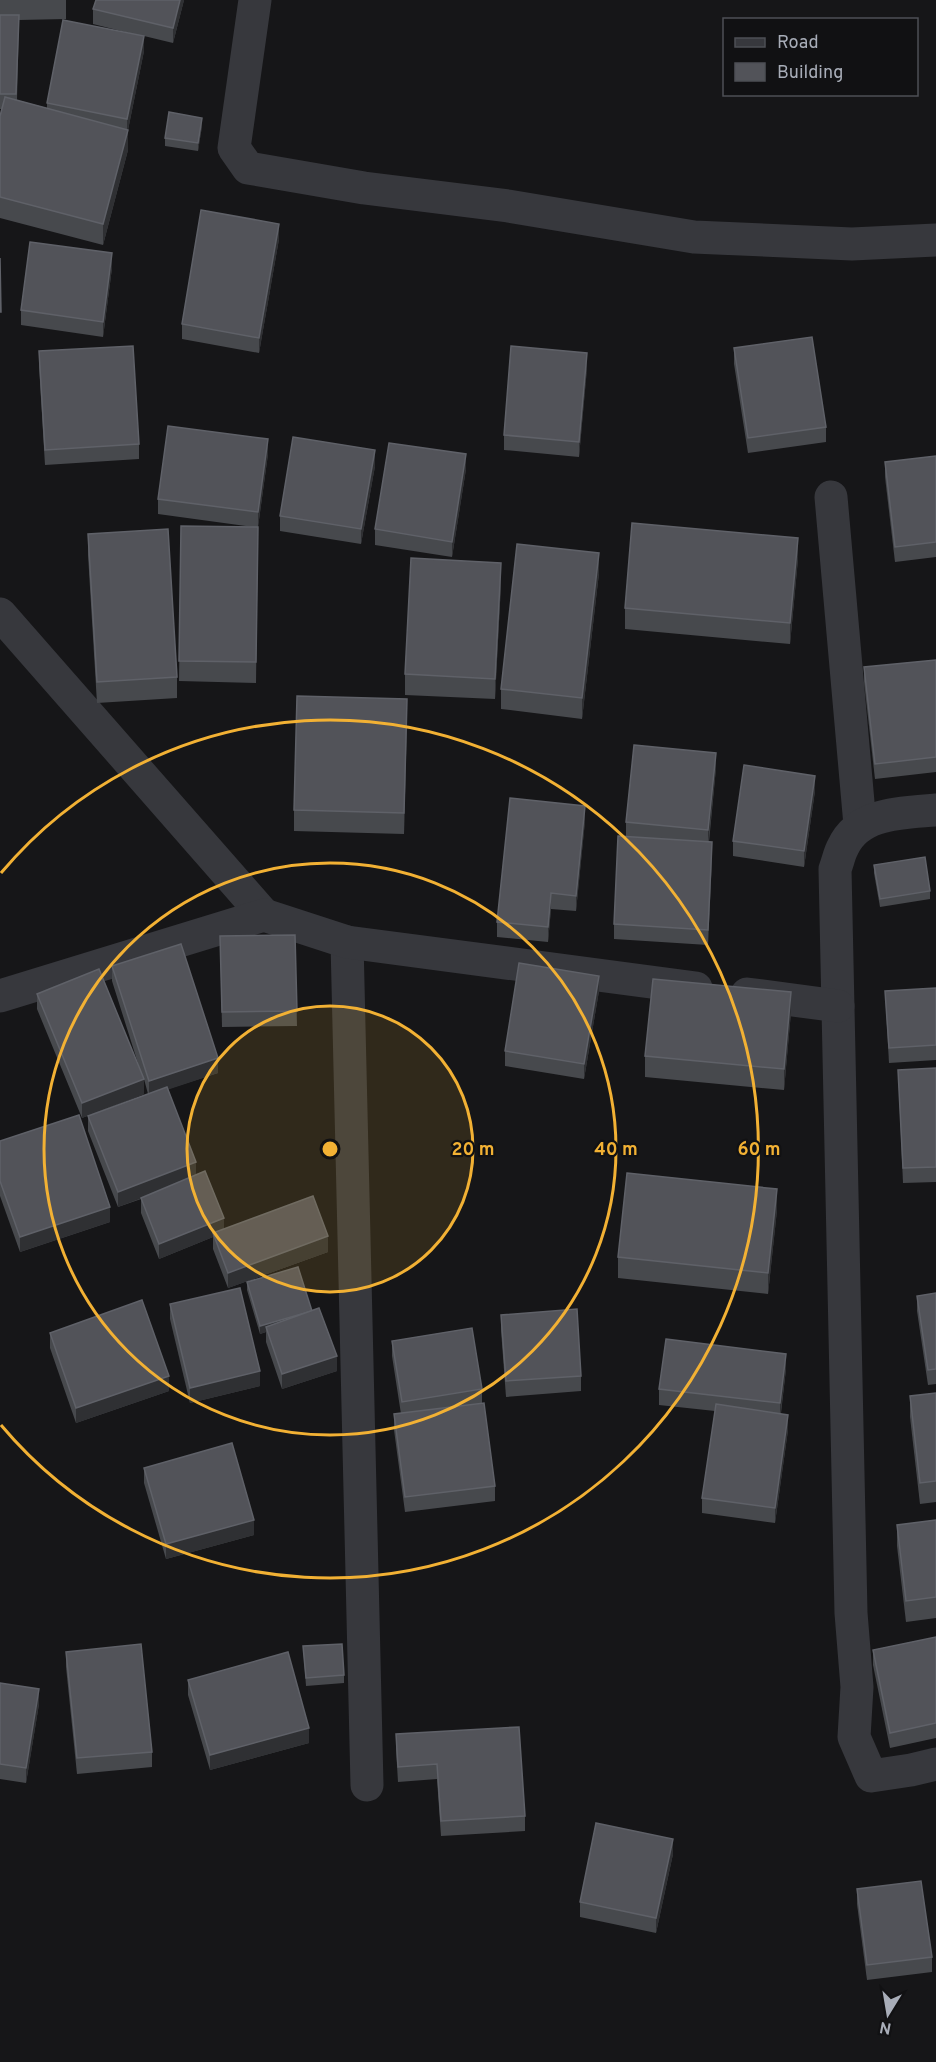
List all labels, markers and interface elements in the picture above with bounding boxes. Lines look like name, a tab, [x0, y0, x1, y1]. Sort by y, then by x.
legend	[723, 18, 918, 96]
text: Road	[777, 32, 819, 55]
text: Building	[777, 62, 843, 85]
centre of rings	[320, 1139, 340, 1159]
text: 20 m	[451, 1139, 495, 1162]
text: 40 m	[594, 1139, 638, 1162]
text: 60 m	[737, 1139, 781, 1162]
north arrow	[858, 1984, 918, 2044]
text: N	[878, 2016, 893, 2038]

